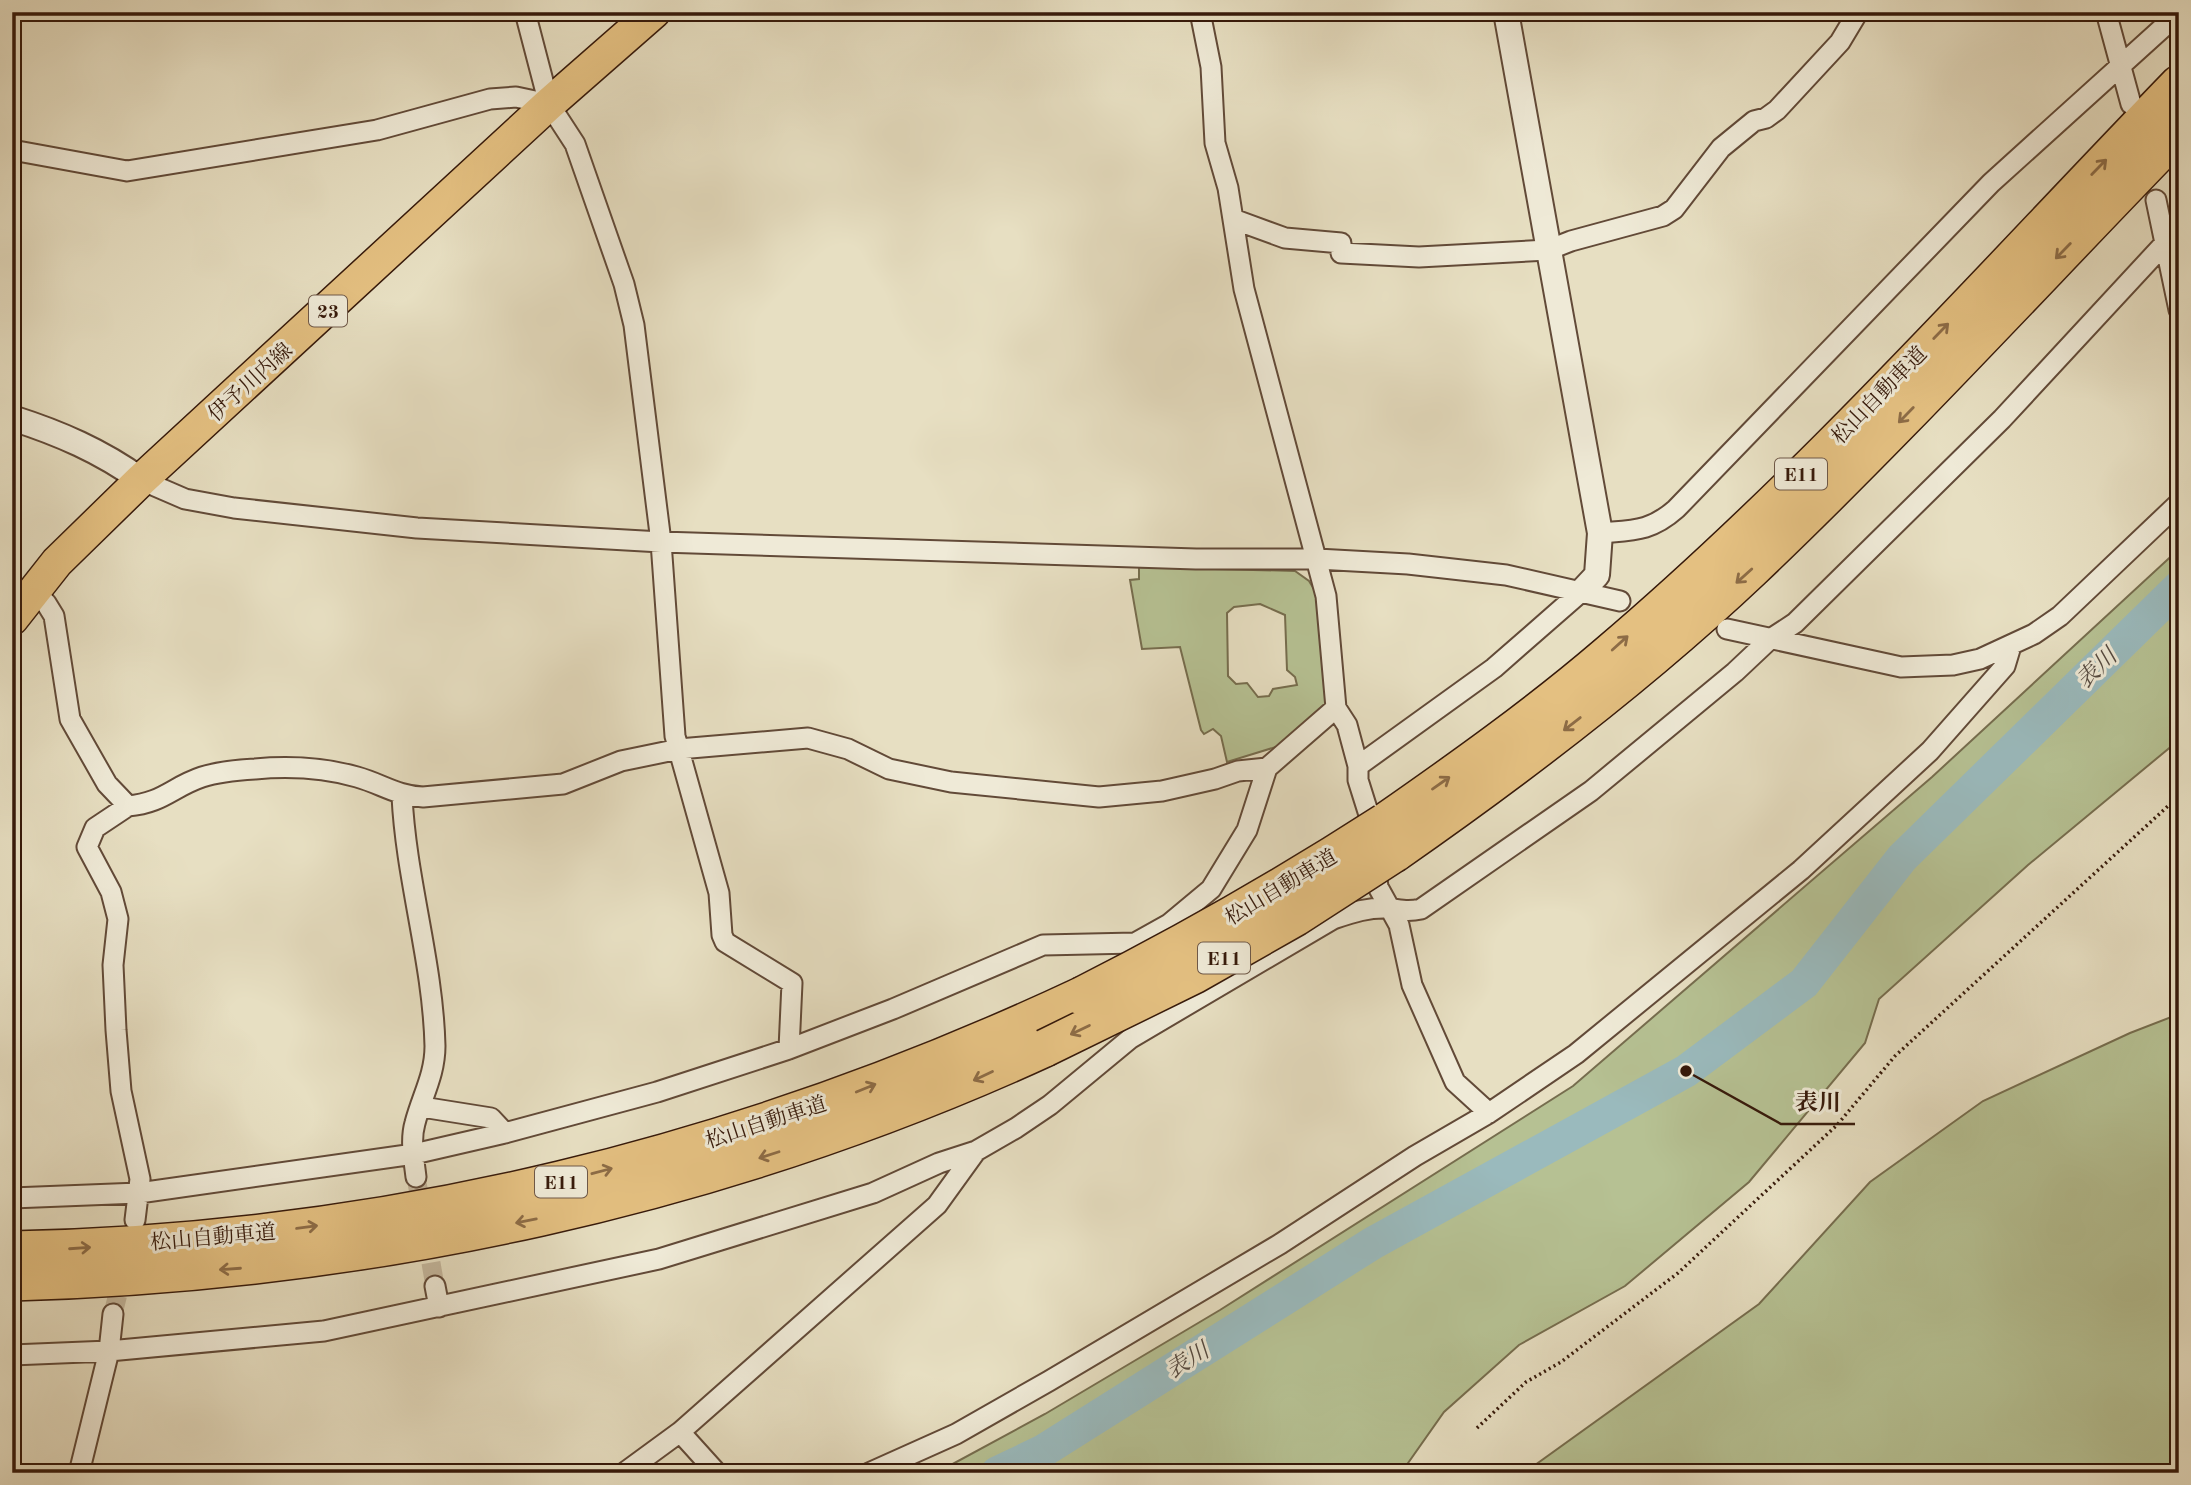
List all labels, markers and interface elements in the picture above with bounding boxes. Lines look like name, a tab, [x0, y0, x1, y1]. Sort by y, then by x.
one-way arrow	[2090, 159, 2107, 176]
one-way arrow	[2054, 242, 2071, 259]
road number: 23	[309, 296, 347, 326]
one-way arrow	[1933, 323, 1950, 340]
street label: 伊予川内線	[204, 339, 297, 426]
street label: 松山自動車道	[1827, 342, 1931, 449]
one-way arrow	[1897, 406, 1914, 423]
road number: E11	[1775, 458, 1827, 489]
one-way arrow	[1736, 568, 1754, 584]
one-way arrow	[1611, 635, 1628, 652]
water label: 表川	[2071, 641, 2124, 693]
one-way arrow	[1563, 716, 1581, 731]
one-way arrow	[1431, 776, 1450, 790]
street label: 松山自動車道	[1221, 845, 1341, 930]
road number: E11	[1198, 942, 1250, 974]
one-way arrow	[1070, 1024, 1091, 1038]
one-way arrow	[973, 1070, 994, 1083]
callout: 表川	[1781, 1080, 1855, 1124]
one-way arrow	[855, 1081, 876, 1094]
text: 表川	[1795, 1090, 1841, 1115]
street label: 松山自動車道	[703, 1092, 830, 1153]
one-way arrow	[759, 1150, 781, 1162]
one-way arrow	[590, 1164, 613, 1177]
road number: E11	[535, 1166, 587, 1198]
one-way arrow	[515, 1215, 538, 1229]
one-way arrow	[295, 1220, 318, 1233]
street label: 松山自動車道	[149, 1221, 277, 1254]
one-way arrow	[69, 1241, 91, 1254]
one-way arrow	[219, 1263, 241, 1276]
water label: 表川	[1161, 1336, 1216, 1383]

